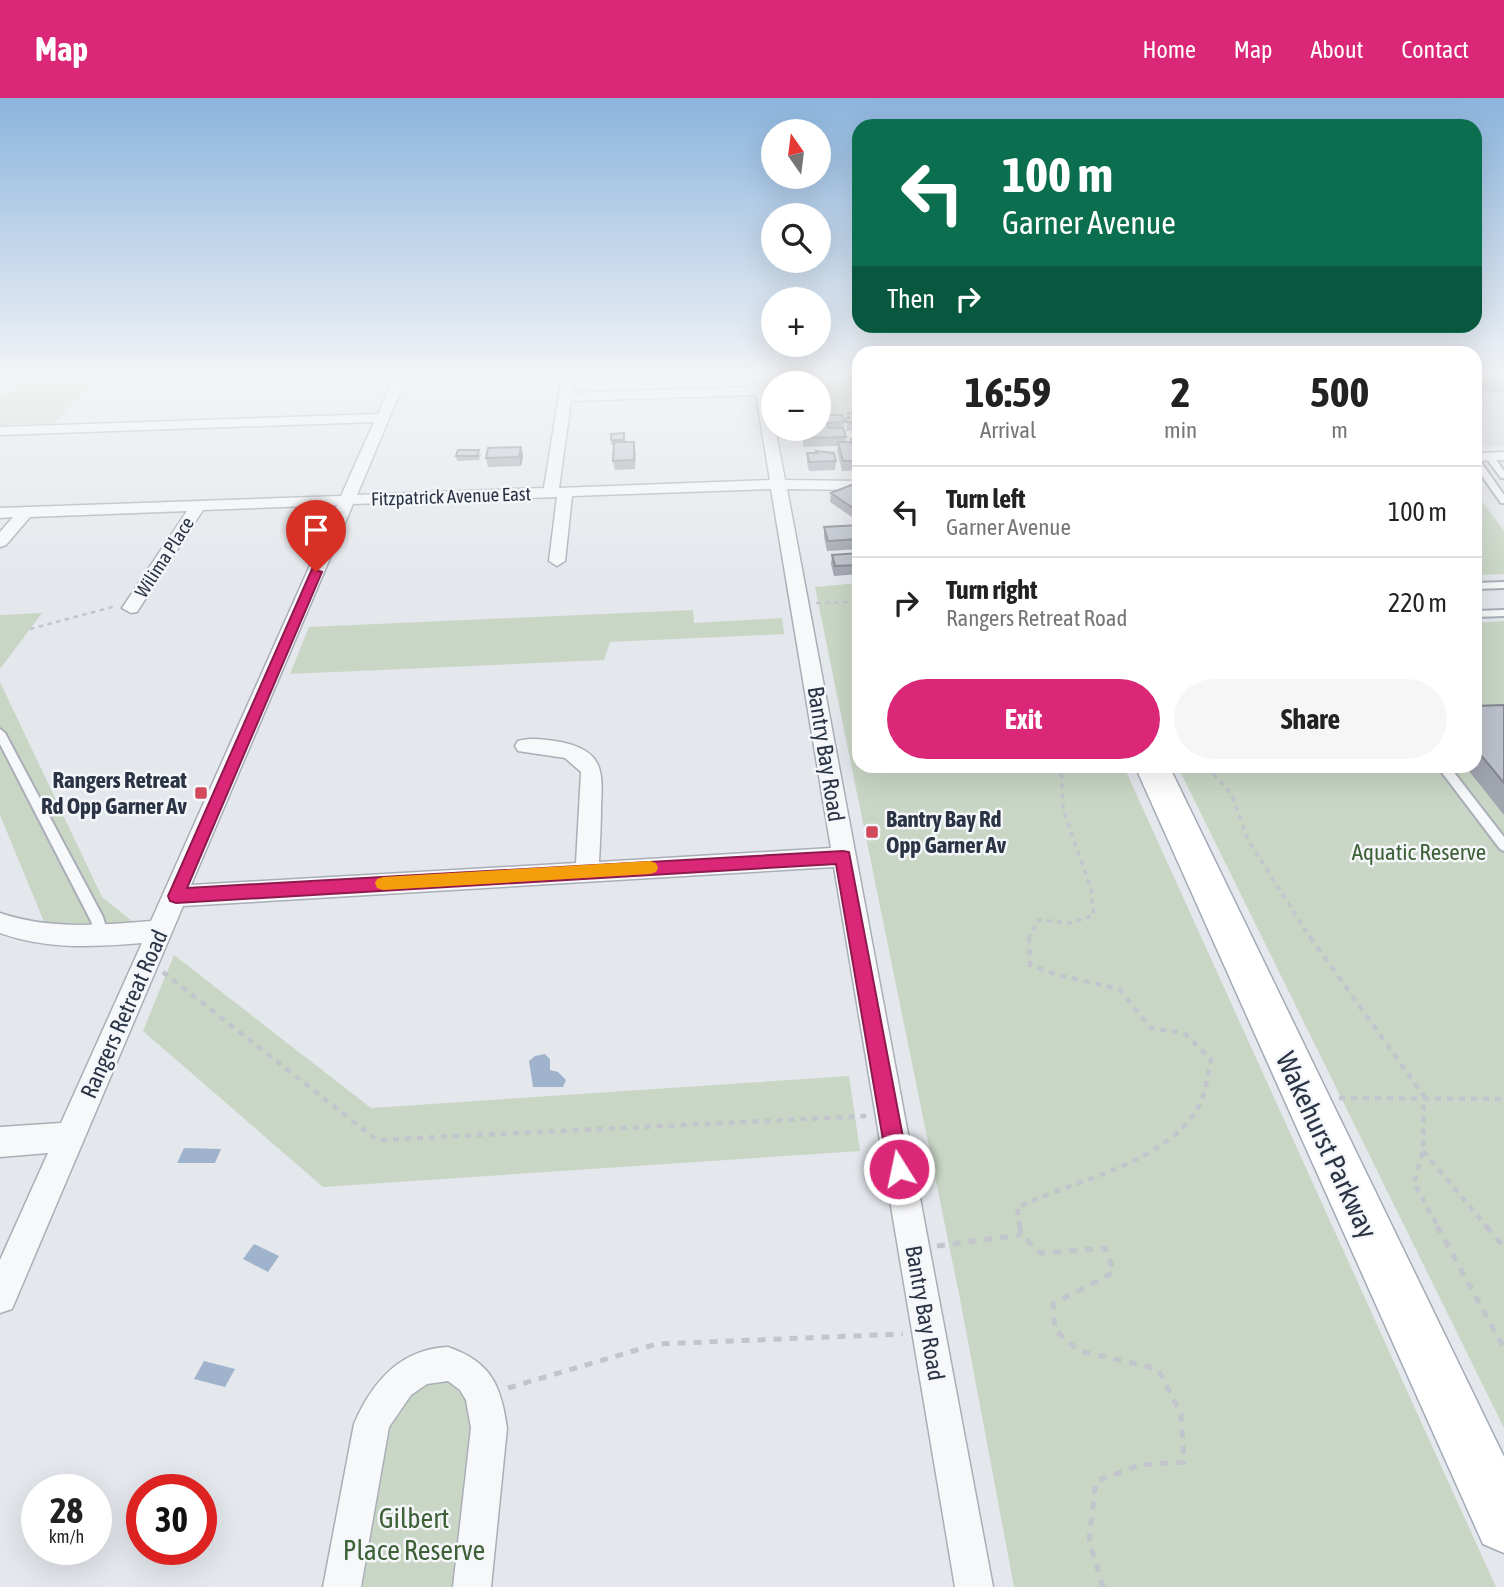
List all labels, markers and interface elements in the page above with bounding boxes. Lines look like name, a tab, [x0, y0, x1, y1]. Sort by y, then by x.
text: Map	[35, 30, 88, 68]
text: Home	[1142, 36, 1196, 63]
text: Map	[1234, 36, 1272, 63]
text: About	[1310, 36, 1363, 63]
text: Contact	[1401, 36, 1469, 63]
north arrow	[761, 119, 831, 189]
map controls	[761, 119, 831, 441]
text: 100 m	[1002, 146, 1113, 202]
icon: left	[887, 147, 978, 238]
button: search	[761, 203, 831, 273]
text: Garner Avenue	[1002, 204, 1176, 241]
icon: right	[949, 280, 987, 318]
text: Then	[887, 284, 935, 314]
button: +	[761, 287, 831, 357]
text: 16:59	[965, 368, 1051, 416]
text: 2	[1171, 368, 1190, 416]
text: 500	[1310, 368, 1369, 416]
button: −	[761, 371, 831, 441]
text: Arrival	[980, 417, 1036, 443]
text: min	[1164, 417, 1197, 443]
text: m	[1331, 417, 1348, 443]
street label: Fitzpatrick Avenue East	[371, 482, 531, 510]
text: Turn left	[946, 484, 1026, 514]
icon: left	[887, 493, 925, 531]
text: 100 m	[1388, 497, 1447, 527]
pin	[286, 500, 346, 572]
icon: arrive	[297, 511, 335, 549]
street label: Wilima Place	[130, 513, 198, 601]
text: Garner Avenue	[946, 514, 1071, 540]
text: Turn right	[946, 575, 1037, 605]
icon: right	[887, 584, 925, 622]
text: 220 m	[1388, 588, 1447, 618]
text: Rangers Retreat Road	[946, 605, 1127, 631]
button: Exit	[887, 679, 1160, 759]
button: Share	[1174, 679, 1447, 759]
street label: Bantry Bay Road	[802, 684, 850, 824]
place label: Rangers Retreat Rd Opp Garner Av	[41, 767, 188, 819]
marker: Rangers Retreat Rd Opp Garner Av	[193, 785, 209, 801]
place label: Bantry Bay Rd Opp Garner Av	[886, 806, 1007, 858]
marker: Bantry Bay Rd Opp Garner Av	[864, 824, 880, 840]
park label: Aquatic Reserve	[1352, 839, 1486, 865]
street label: Rangers Retreat Road	[75, 926, 173, 1102]
street label: Wakehurst Parkway	[1270, 1047, 1384, 1243]
position arrow	[862, 1132, 936, 1206]
street label: Bantry Bay Road	[900, 1243, 950, 1383]
speed limit sign: 30	[126, 1474, 217, 1565]
text: 28	[50, 1490, 83, 1530]
park label: Gilbert Place Reserve	[343, 1502, 485, 1566]
text: km/h	[49, 1526, 84, 1547]

